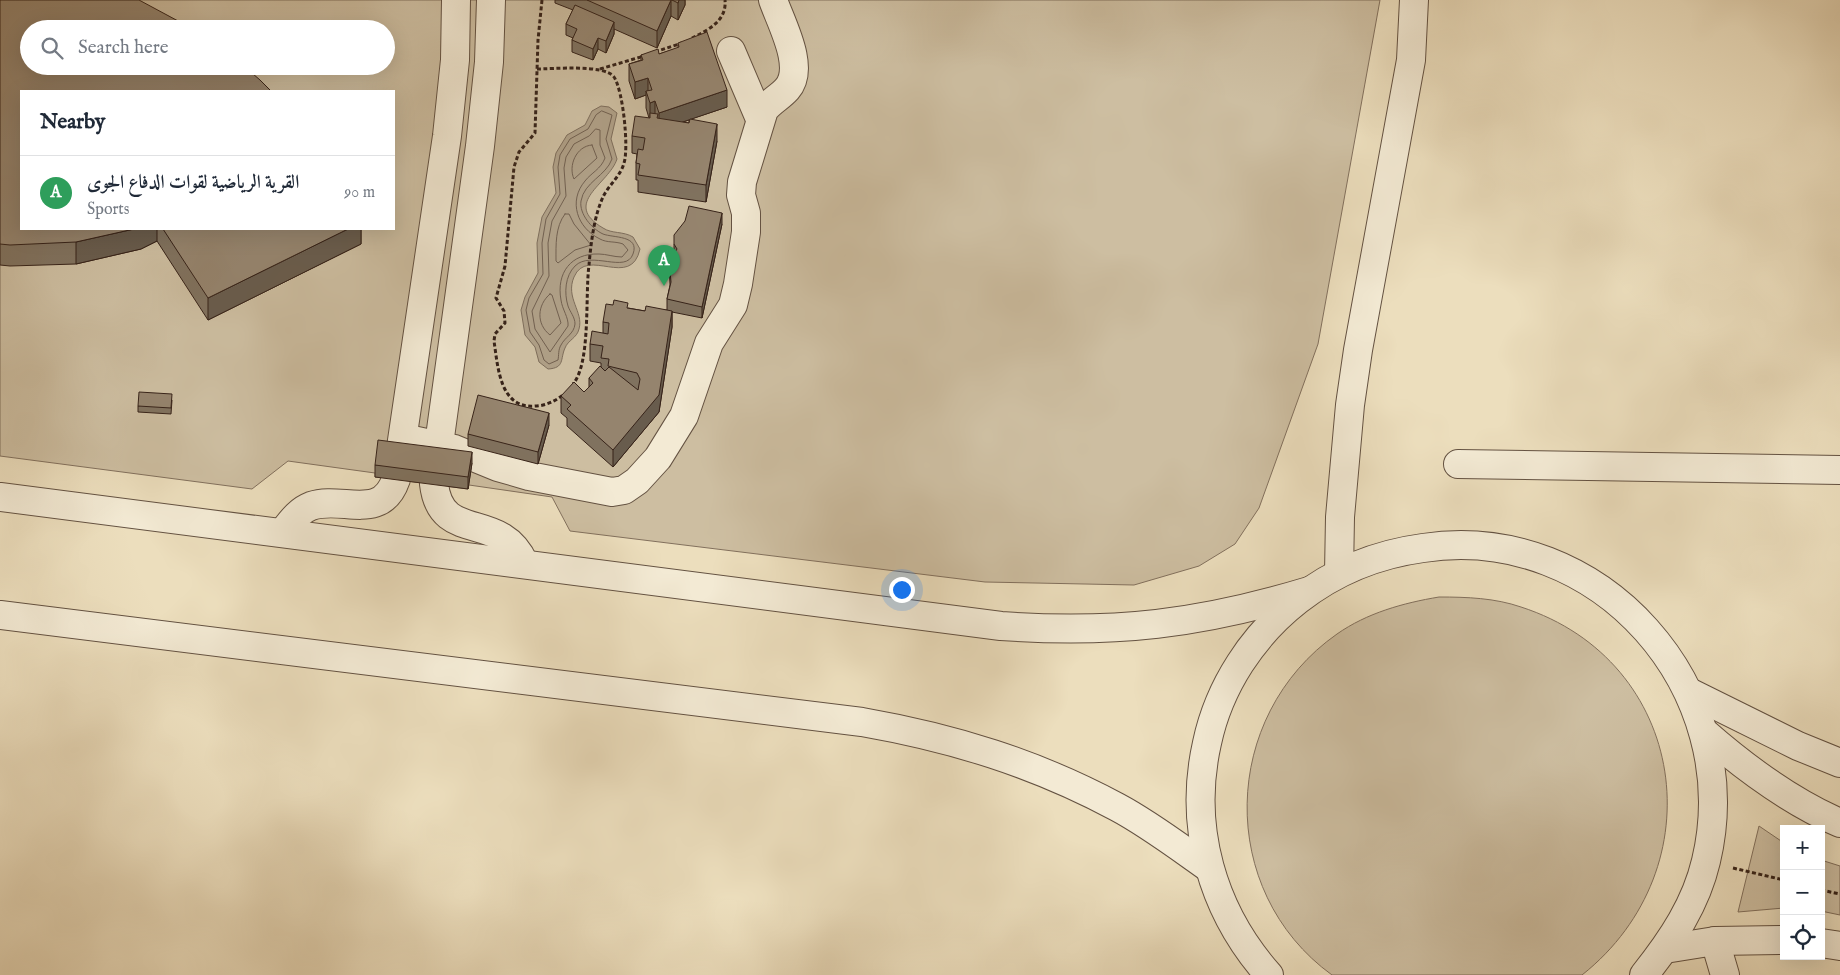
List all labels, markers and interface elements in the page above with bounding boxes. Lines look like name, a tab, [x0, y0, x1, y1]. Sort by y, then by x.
search box	[20, 20, 395, 75]
icon: search	[38, 34, 66, 62]
text: Search here	[78, 36, 169, 60]
text: Nearby	[40, 109, 105, 136]
text: القرية الرياضية لقوات الدفاع الجوى	[87, 171, 299, 195]
text: A	[51, 183, 61, 203]
text: 90 m	[344, 183, 375, 203]
text: Sports	[87, 200, 129, 220]
pin: A	[648, 245, 680, 286]
your location	[889, 577, 915, 603]
map controls	[1780, 825, 1825, 960]
button: +	[1780, 825, 1825, 870]
button: −	[1780, 870, 1825, 915]
button: locate	[1780, 915, 1825, 960]

